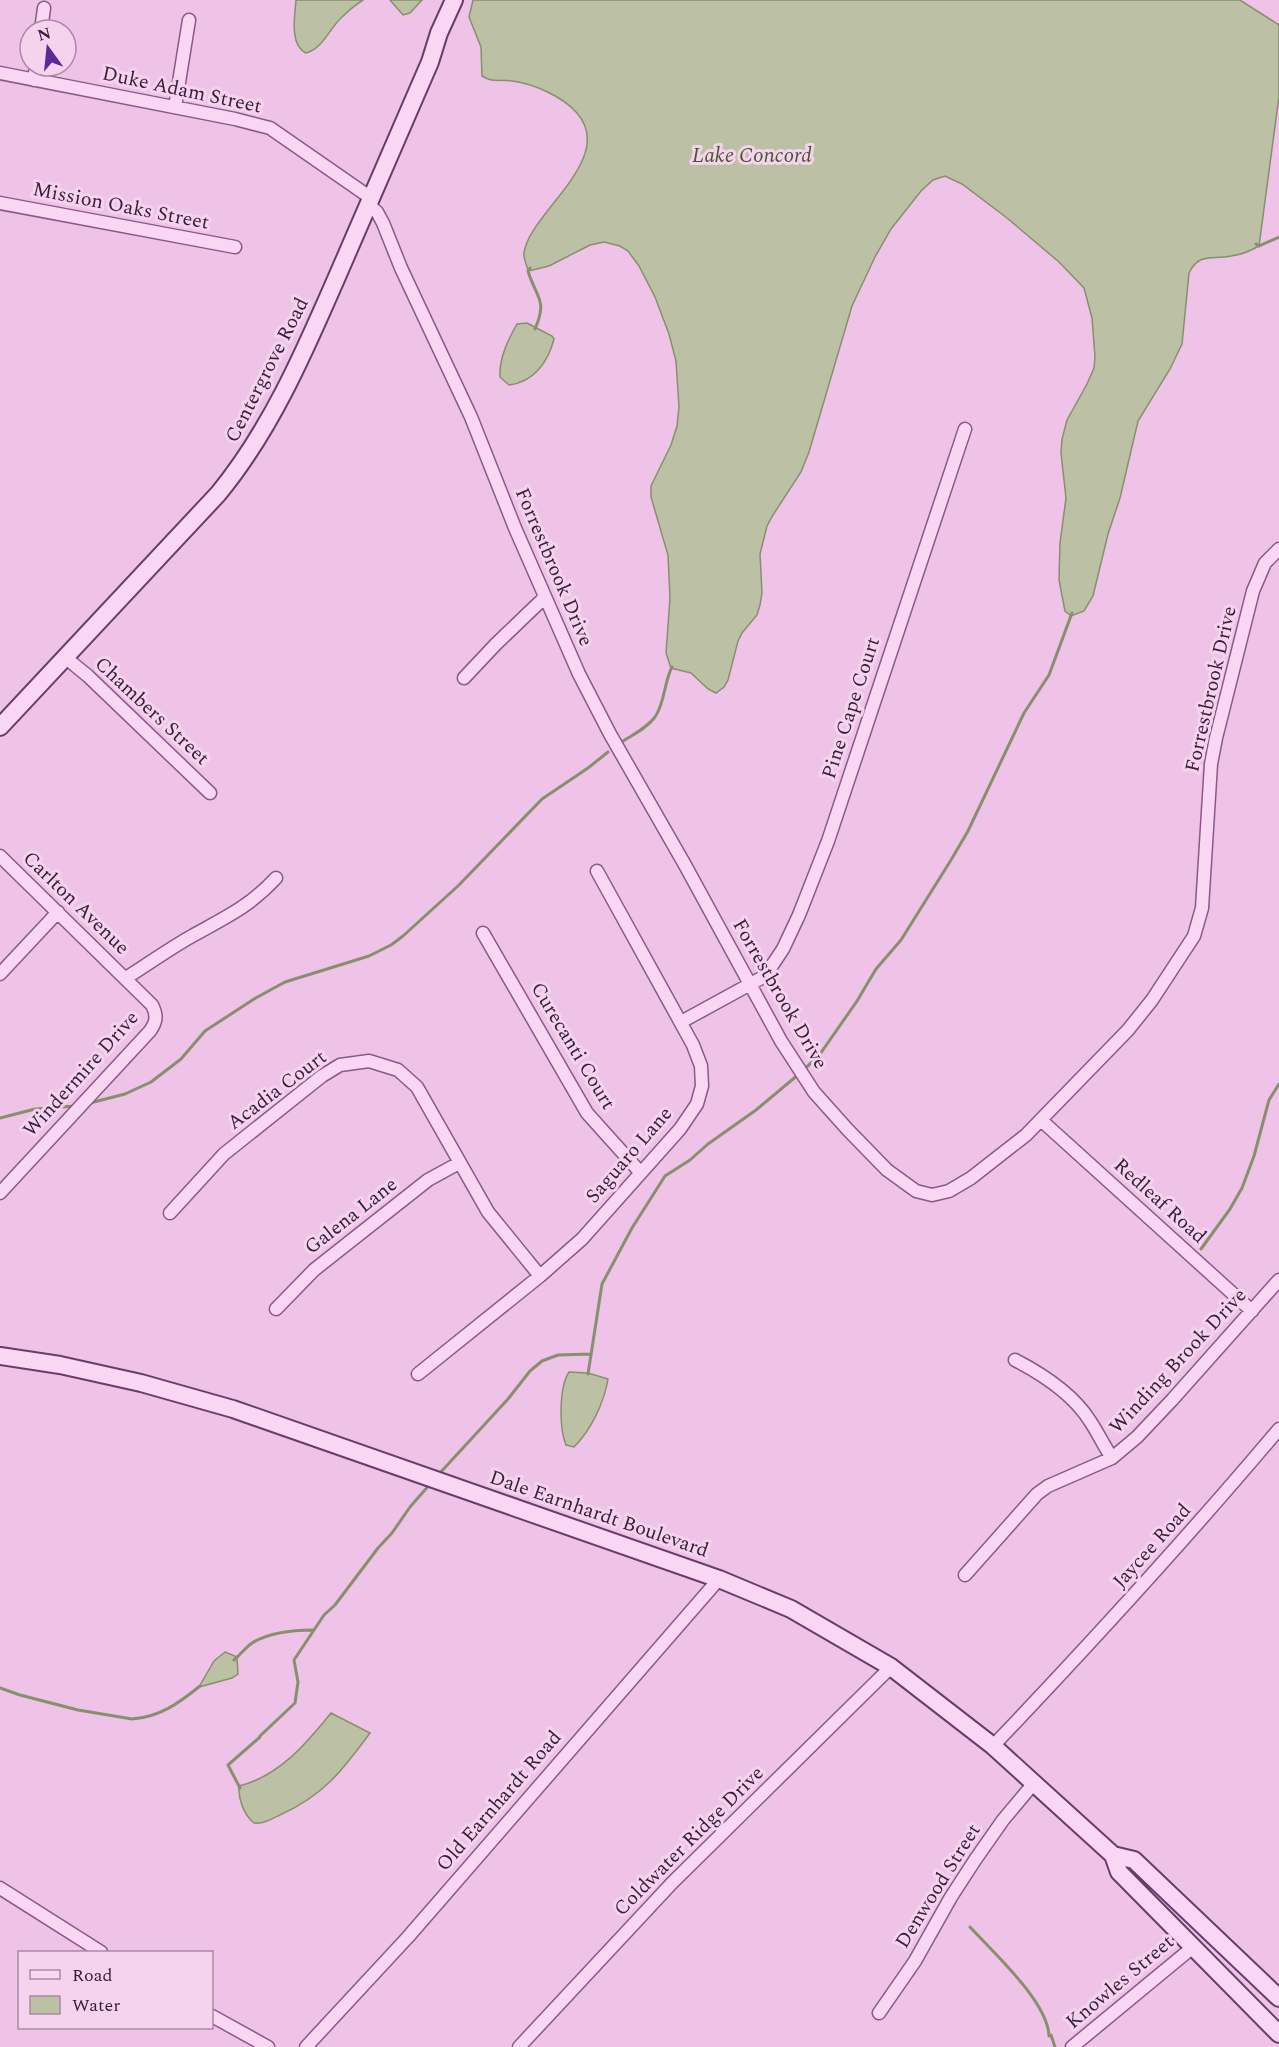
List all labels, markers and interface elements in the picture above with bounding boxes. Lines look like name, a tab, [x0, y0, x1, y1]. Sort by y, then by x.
north arrow	[18, 18, 78, 78]
text: N	[35, 21, 54, 48]
street label: Duke Adam Street	[99, 58, 265, 122]
water label: Lake Concord	[692, 140, 812, 172]
street label: Mission Oaks Street	[30, 174, 212, 238]
street label: Centergrove Road	[217, 292, 317, 448]
street label: Forrestbrook Drive	[507, 483, 601, 651]
street label: Forrestbrook Drive	[1177, 603, 1245, 775]
street label: Pine Cape Court	[814, 633, 888, 783]
street label: Chambers Street	[88, 650, 216, 772]
street label: Carlton Avenue	[16, 844, 136, 962]
street label: Forrestbrook Drive	[725, 913, 835, 1075]
street label: Curecanti Court	[523, 976, 623, 1116]
street label: Windermire Drive	[16, 1004, 146, 1144]
street label: Acadia Court	[221, 1043, 333, 1137]
street label: Saguaro Lane	[578, 1100, 680, 1210]
street label: Redleaf Road	[1107, 1151, 1213, 1251]
street label: Galena Lane	[298, 1170, 404, 1262]
street label: Winding Brook Drive	[1102, 1281, 1254, 1441]
street label: Dale Earnhardt Boulevard	[485, 1462, 713, 1566]
street label: Jaycee Road	[1106, 1497, 1198, 1595]
street label: Old Earnhardt Road	[429, 1724, 569, 1878]
street label: Coldwater Ridge Drive	[607, 1759, 771, 1923]
street label: Denwood Street	[888, 1818, 988, 1954]
street label: Knowles Street	[1059, 1928, 1181, 2036]
legend	[18, 1951, 213, 2029]
text: Road	[72, 1962, 113, 1989]
text: Water	[72, 1992, 120, 2019]

